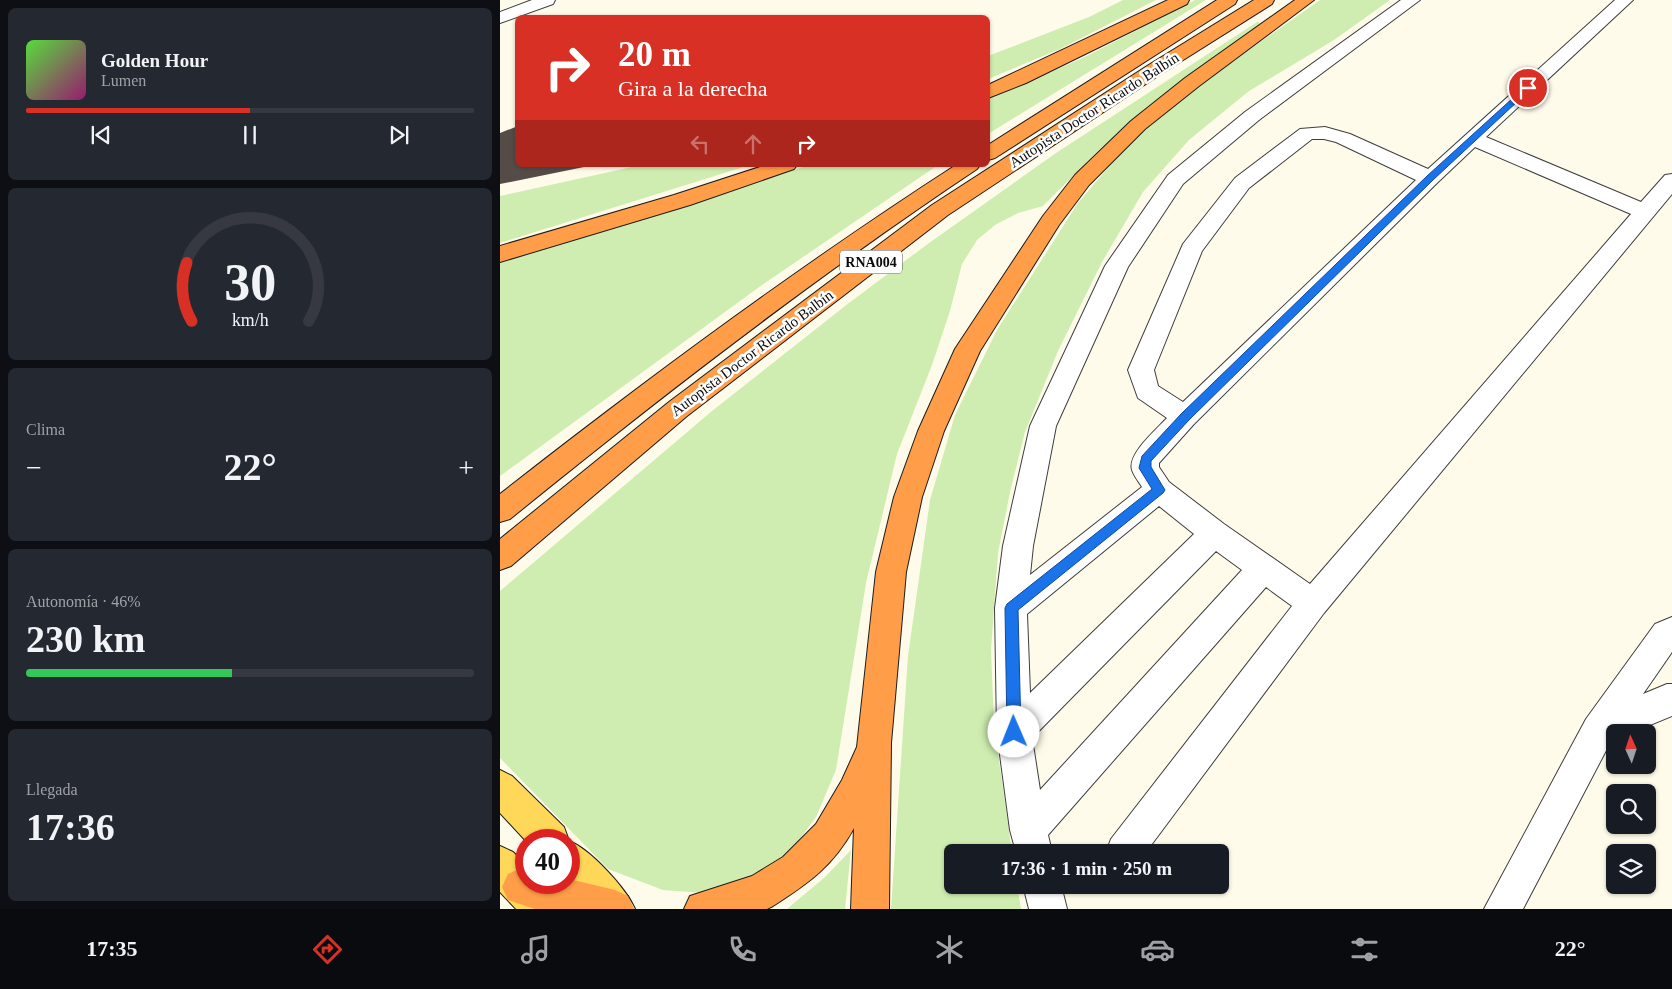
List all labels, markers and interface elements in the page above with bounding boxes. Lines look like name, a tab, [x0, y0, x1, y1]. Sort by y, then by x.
icon: right	[535, 35, 600, 100]
text: 20 m	[618, 35, 691, 74]
street label: Autopista Doctor Ricardo Balbín	[1006, 49, 1182, 171]
text: Golden Hour	[101, 50, 208, 71]
pin	[1507, 67, 1549, 109]
text: Lumen	[101, 72, 146, 89]
icon: arrive	[1514, 74, 1542, 102]
text: Gira a la derecha	[618, 76, 768, 101]
icon: previous	[87, 121, 115, 149]
icon: pause	[236, 121, 264, 149]
icon: next	[385, 121, 413, 149]
icon: left	[686, 130, 714, 158]
icon: ahead	[739, 130, 767, 158]
icon: right	[792, 130, 820, 158]
road number: RNA004	[840, 250, 902, 274]
text: 30	[224, 254, 276, 311]
street label: Autopista Doctor Ricardo Balbín	[668, 287, 837, 419]
text: km/h	[232, 310, 268, 330]
text: Clima	[26, 421, 65, 438]
text: 22°	[223, 446, 277, 488]
text: −	[26, 452, 42, 483]
text: +	[458, 452, 474, 483]
text: Autonomía · 46%	[26, 593, 141, 610]
text: 230 km	[26, 618, 145, 660]
position arrow	[987, 705, 1039, 757]
north arrow	[1606, 724, 1656, 774]
map controls	[1606, 724, 1656, 894]
text: Llegada	[26, 781, 78, 798]
button: search	[1606, 784, 1656, 834]
text: 17:36	[26, 806, 115, 848]
speed limit sign: 40	[515, 829, 580, 894]
button: layers	[1606, 844, 1656, 894]
text: 17:36 · 1 min · 250 m	[1001, 858, 1172, 879]
icon: directions	[310, 932, 345, 967]
icon: music	[518, 932, 553, 967]
icon: phone	[725, 932, 760, 967]
icon: climate	[932, 932, 967, 967]
icon: car	[1140, 932, 1175, 967]
icon: filters	[1347, 932, 1382, 967]
text: 17:35	[86, 936, 138, 961]
text: 22°	[1555, 936, 1586, 961]

